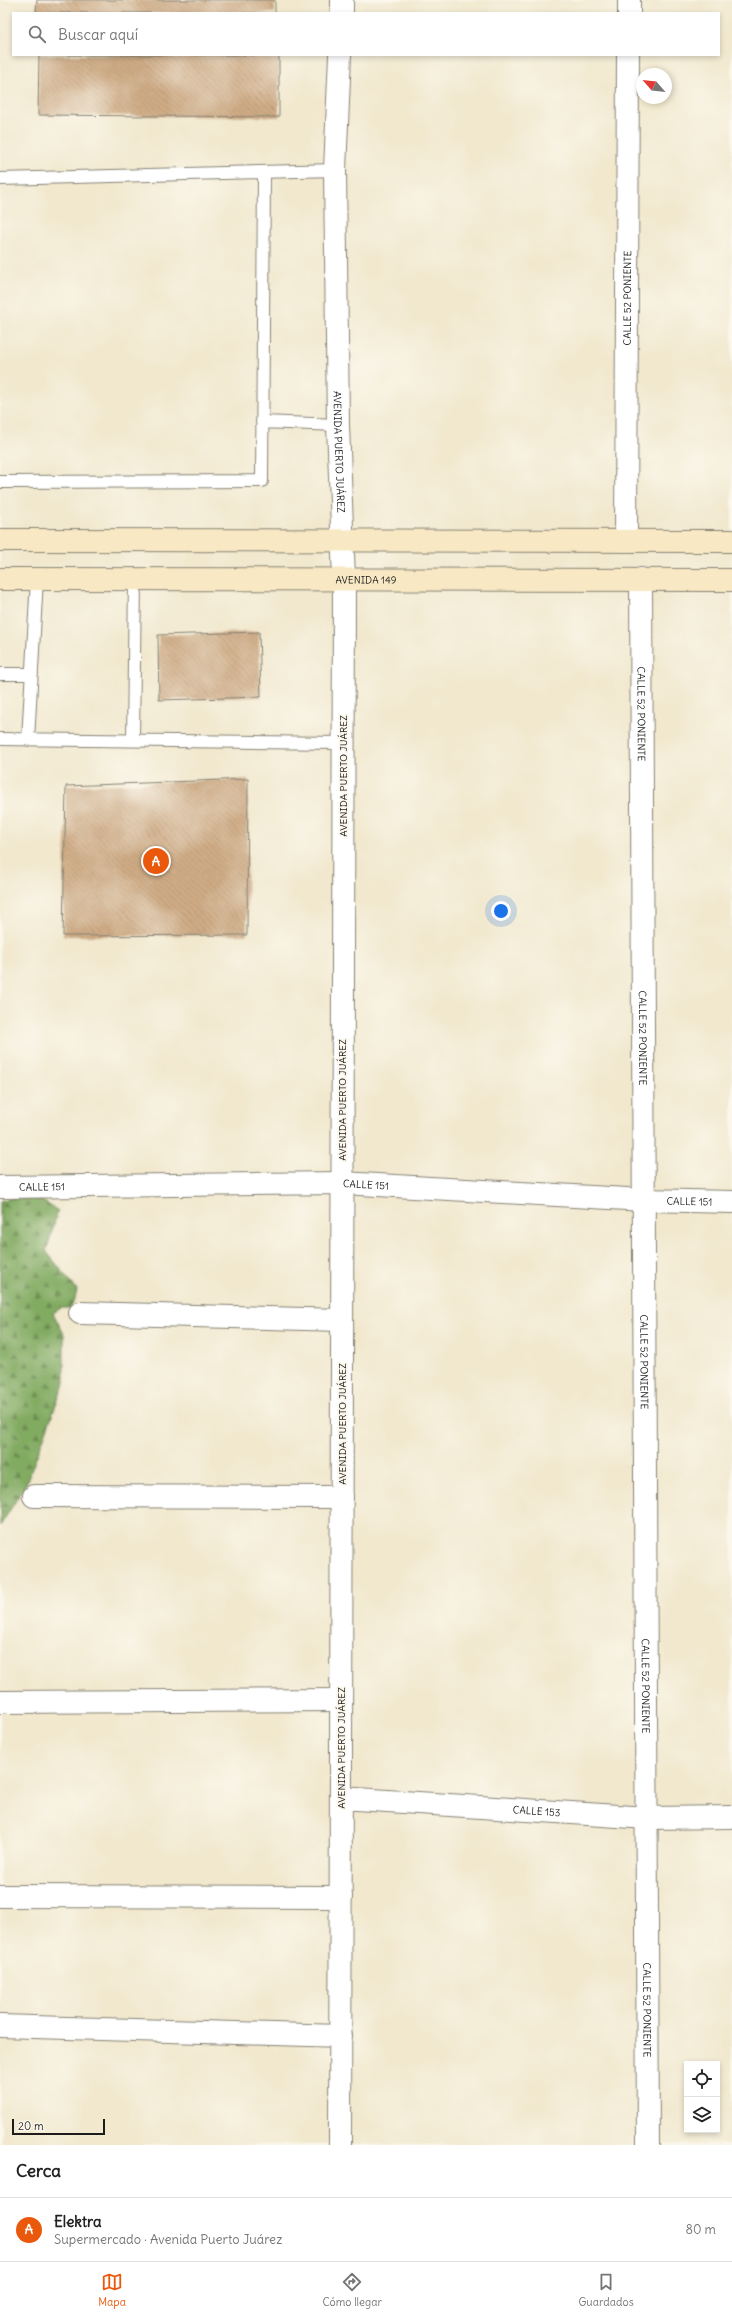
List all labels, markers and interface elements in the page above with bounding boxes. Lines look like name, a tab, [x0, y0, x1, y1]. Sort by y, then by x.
search box	[12, 12, 720, 56]
icon: search	[26, 23, 48, 45]
text: Buscar aquí	[58, 25, 138, 44]
north arrow	[636, 68, 672, 104]
street label: CALLE 52 PONIENTE	[620, 250, 634, 345]
street label: AVENIDA PUERTO JUÁREZ	[331, 391, 348, 513]
street label: AVENIDA 149	[335, 573, 397, 586]
street label: CALLE 52 PONIENTE	[635, 667, 648, 762]
street label: AVENIDA PUERTO JUÁREZ	[337, 715, 350, 837]
pin: A	[143, 846, 169, 876]
your location	[491, 901, 511, 921]
street label: CALLE 52 PONIENTE	[636, 991, 650, 1086]
street label: AVENIDA PUERTO JUÁREZ	[336, 1039, 349, 1161]
street label: CALLE 151	[343, 1177, 389, 1192]
street label: CALLE 151	[19, 1180, 65, 1193]
street label: CALLE 151	[666, 1194, 713, 1208]
street label: CALLE 52 PONIENTE	[638, 1315, 651, 1410]
street label: AVENIDA PUERTO JUÁREZ	[336, 1363, 349, 1485]
street label: CALLE 52 PONIENTE	[639, 1639, 653, 1734]
street label: AVENIDA PUERTO JUÁREZ	[335, 1687, 348, 1809]
street label: CALLE 153	[512, 1803, 561, 1819]
street label: CALLE 52 PONIENTE	[641, 1963, 654, 2058]
map controls	[684, 2061, 720, 2133]
button: locate	[684, 2061, 720, 2097]
button: layers	[684, 2097, 720, 2133]
scale bar	[12, 2117, 105, 2136]
text: 20 m	[18, 2119, 44, 2133]
text: Cerca	[16, 2160, 61, 2182]
text: Elektra	[54, 2212, 102, 2231]
text: A	[25, 2221, 33, 2238]
text: 80 m	[685, 2221, 716, 2238]
text: Supermercado · Avenida Puerto Juárez	[54, 2231, 282, 2248]
tab: Mapa	[98, 2271, 126, 2309]
tab: Cómo llegar	[322, 2271, 382, 2309]
tab: Guardados	[578, 2271, 634, 2309]

